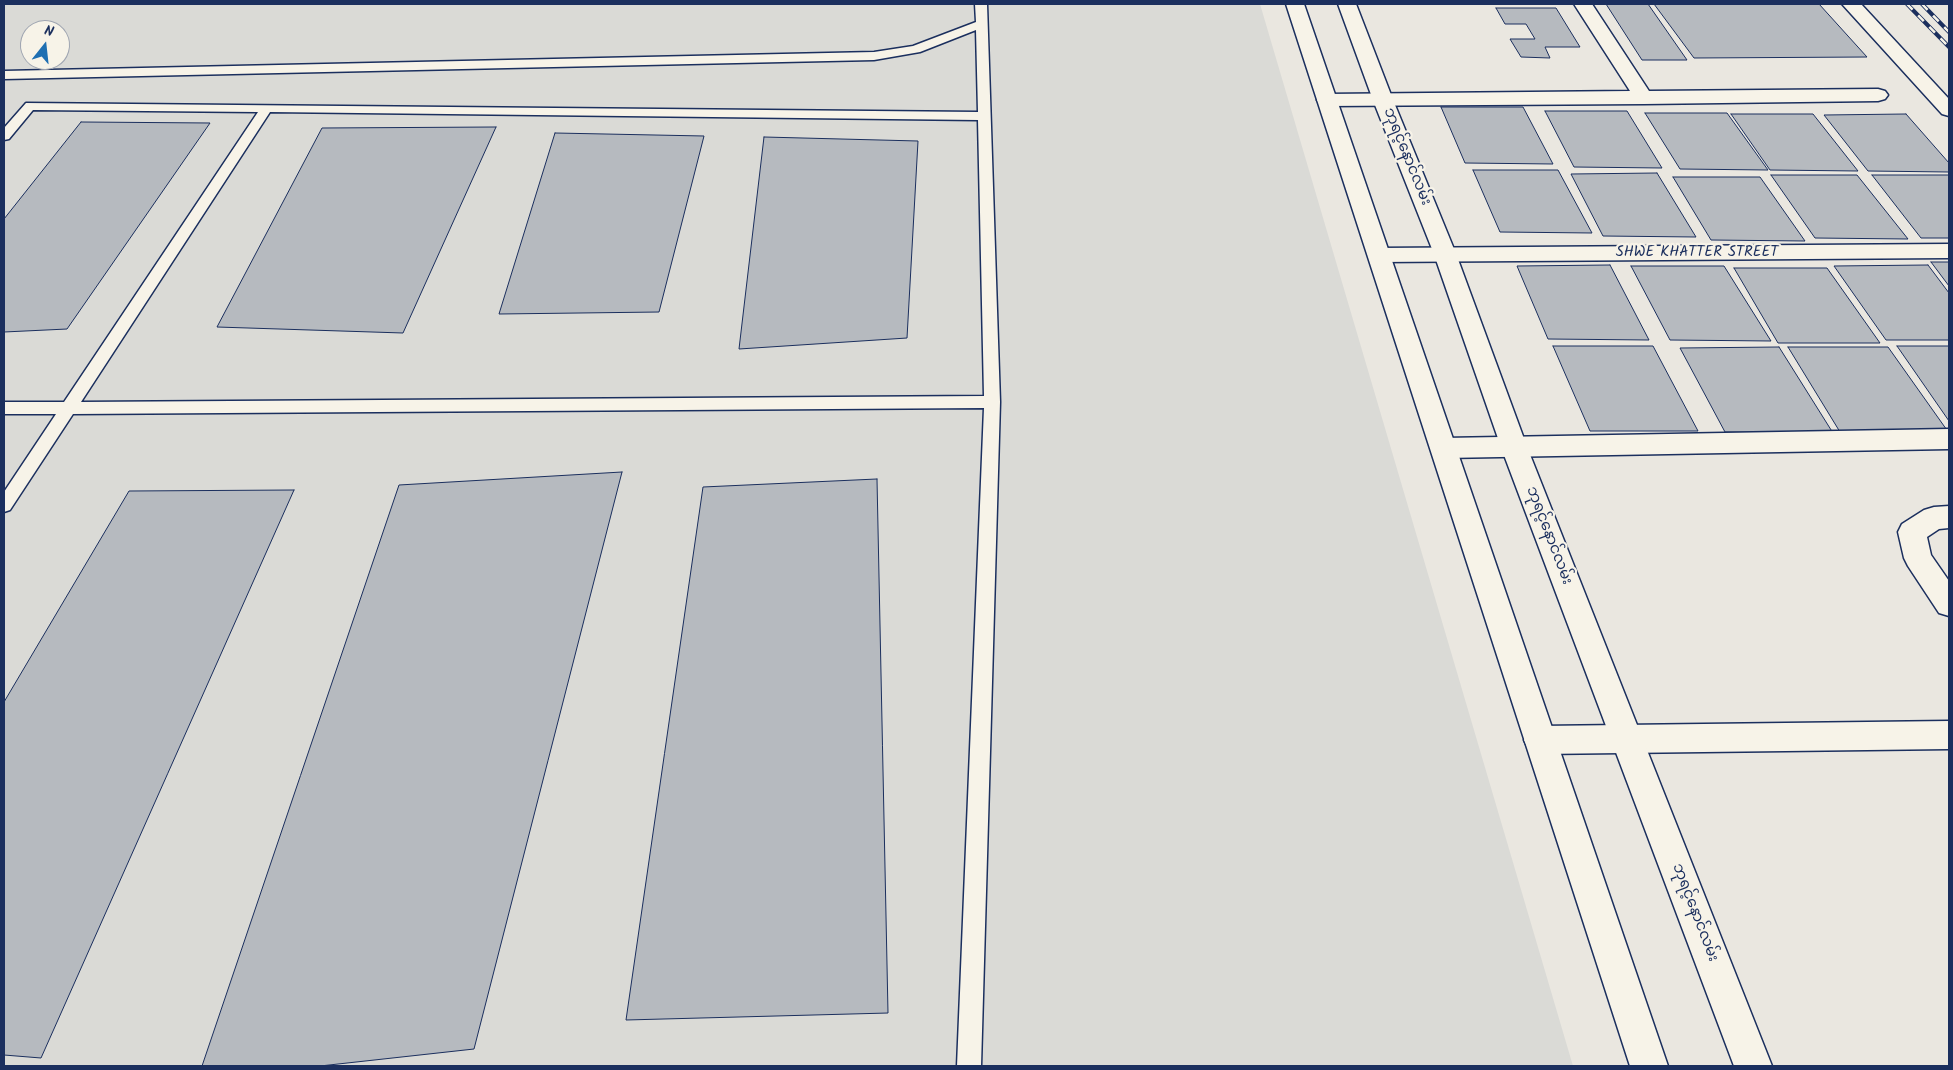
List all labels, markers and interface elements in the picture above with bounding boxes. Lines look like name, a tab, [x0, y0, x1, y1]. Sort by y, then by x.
north arrow	[20, 20, 70, 70]
text: N	[42, 20, 56, 43]
street label: ဘုရင့်နောင်လမ်း	[1378, 106, 1434, 208]
street label: SHWE KHATTER STREET	[1616, 244, 1778, 262]
street label: ဘုရင့်နောင်လမ်း	[1521, 484, 1575, 588]
street label: ဘုရင့်နောင်လမ်း	[1667, 861, 1721, 965]

